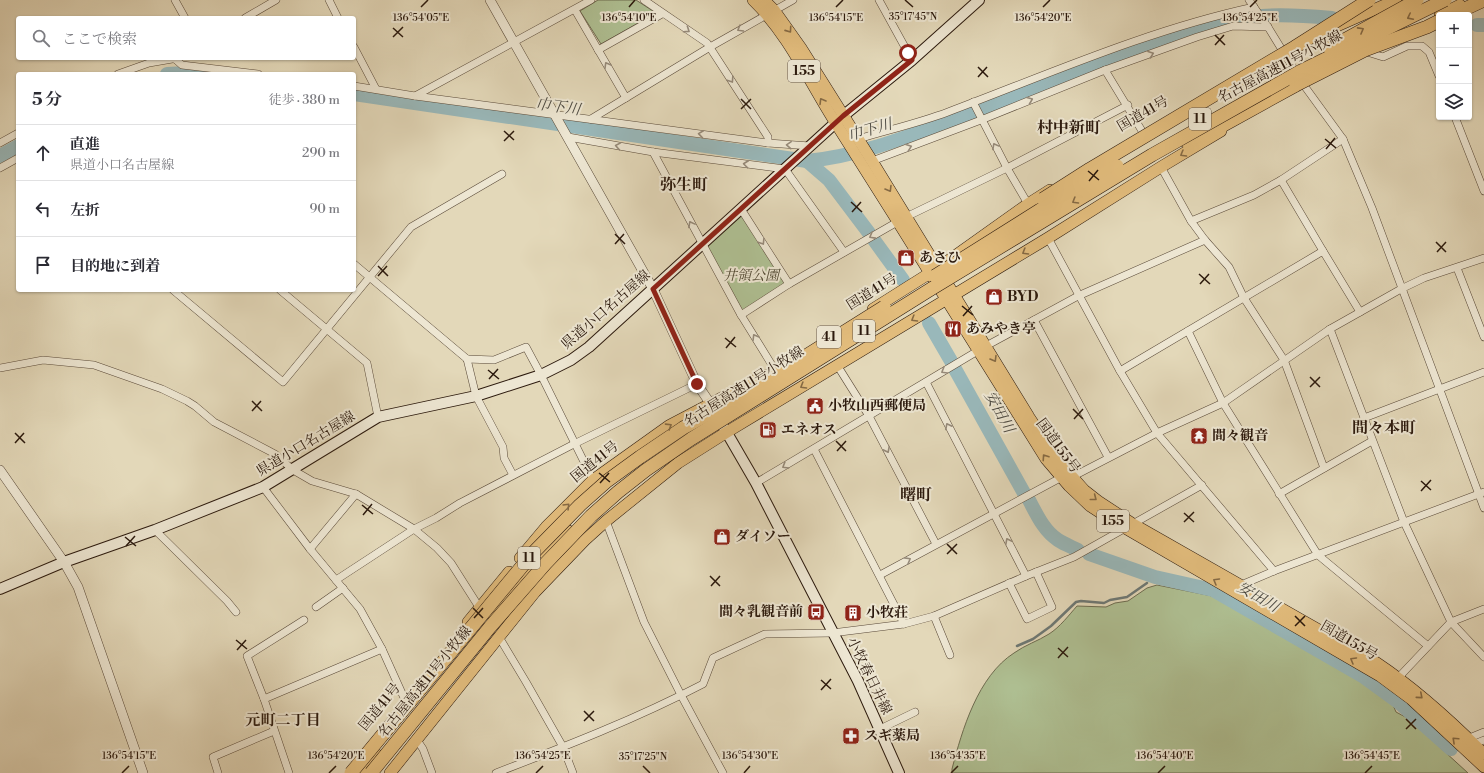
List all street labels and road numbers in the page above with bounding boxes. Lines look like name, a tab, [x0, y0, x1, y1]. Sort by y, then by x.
street label: 名古屋高速11号小牧線	[1215, 27, 1345, 107]
road number: 155	[788, 60, 820, 82]
street label: 国道41号	[1114, 92, 1172, 136]
road number: 11	[1189, 108, 1211, 130]
street label: 県道小口名古屋線	[558, 266, 654, 354]
street label: 国道41号	[843, 269, 901, 315]
road number: 11	[853, 320, 875, 342]
road number: 41	[817, 326, 841, 348]
street label: 名古屋高速11号小牧線	[680, 343, 808, 431]
street label: 県道小口名古屋線	[253, 407, 359, 481]
street label: 国道155号	[1032, 415, 1084, 477]
street label: 国道41号	[567, 437, 623, 487]
road number: 155	[1097, 510, 1129, 532]
road number: 11	[518, 547, 540, 569]
street label: 国道155号	[1317, 617, 1381, 665]
street label: 名古屋高速11号小牧線	[374, 623, 476, 741]
street label: 小牧春日井線	[842, 634, 896, 718]
street label: 国道41号	[355, 679, 405, 735]

